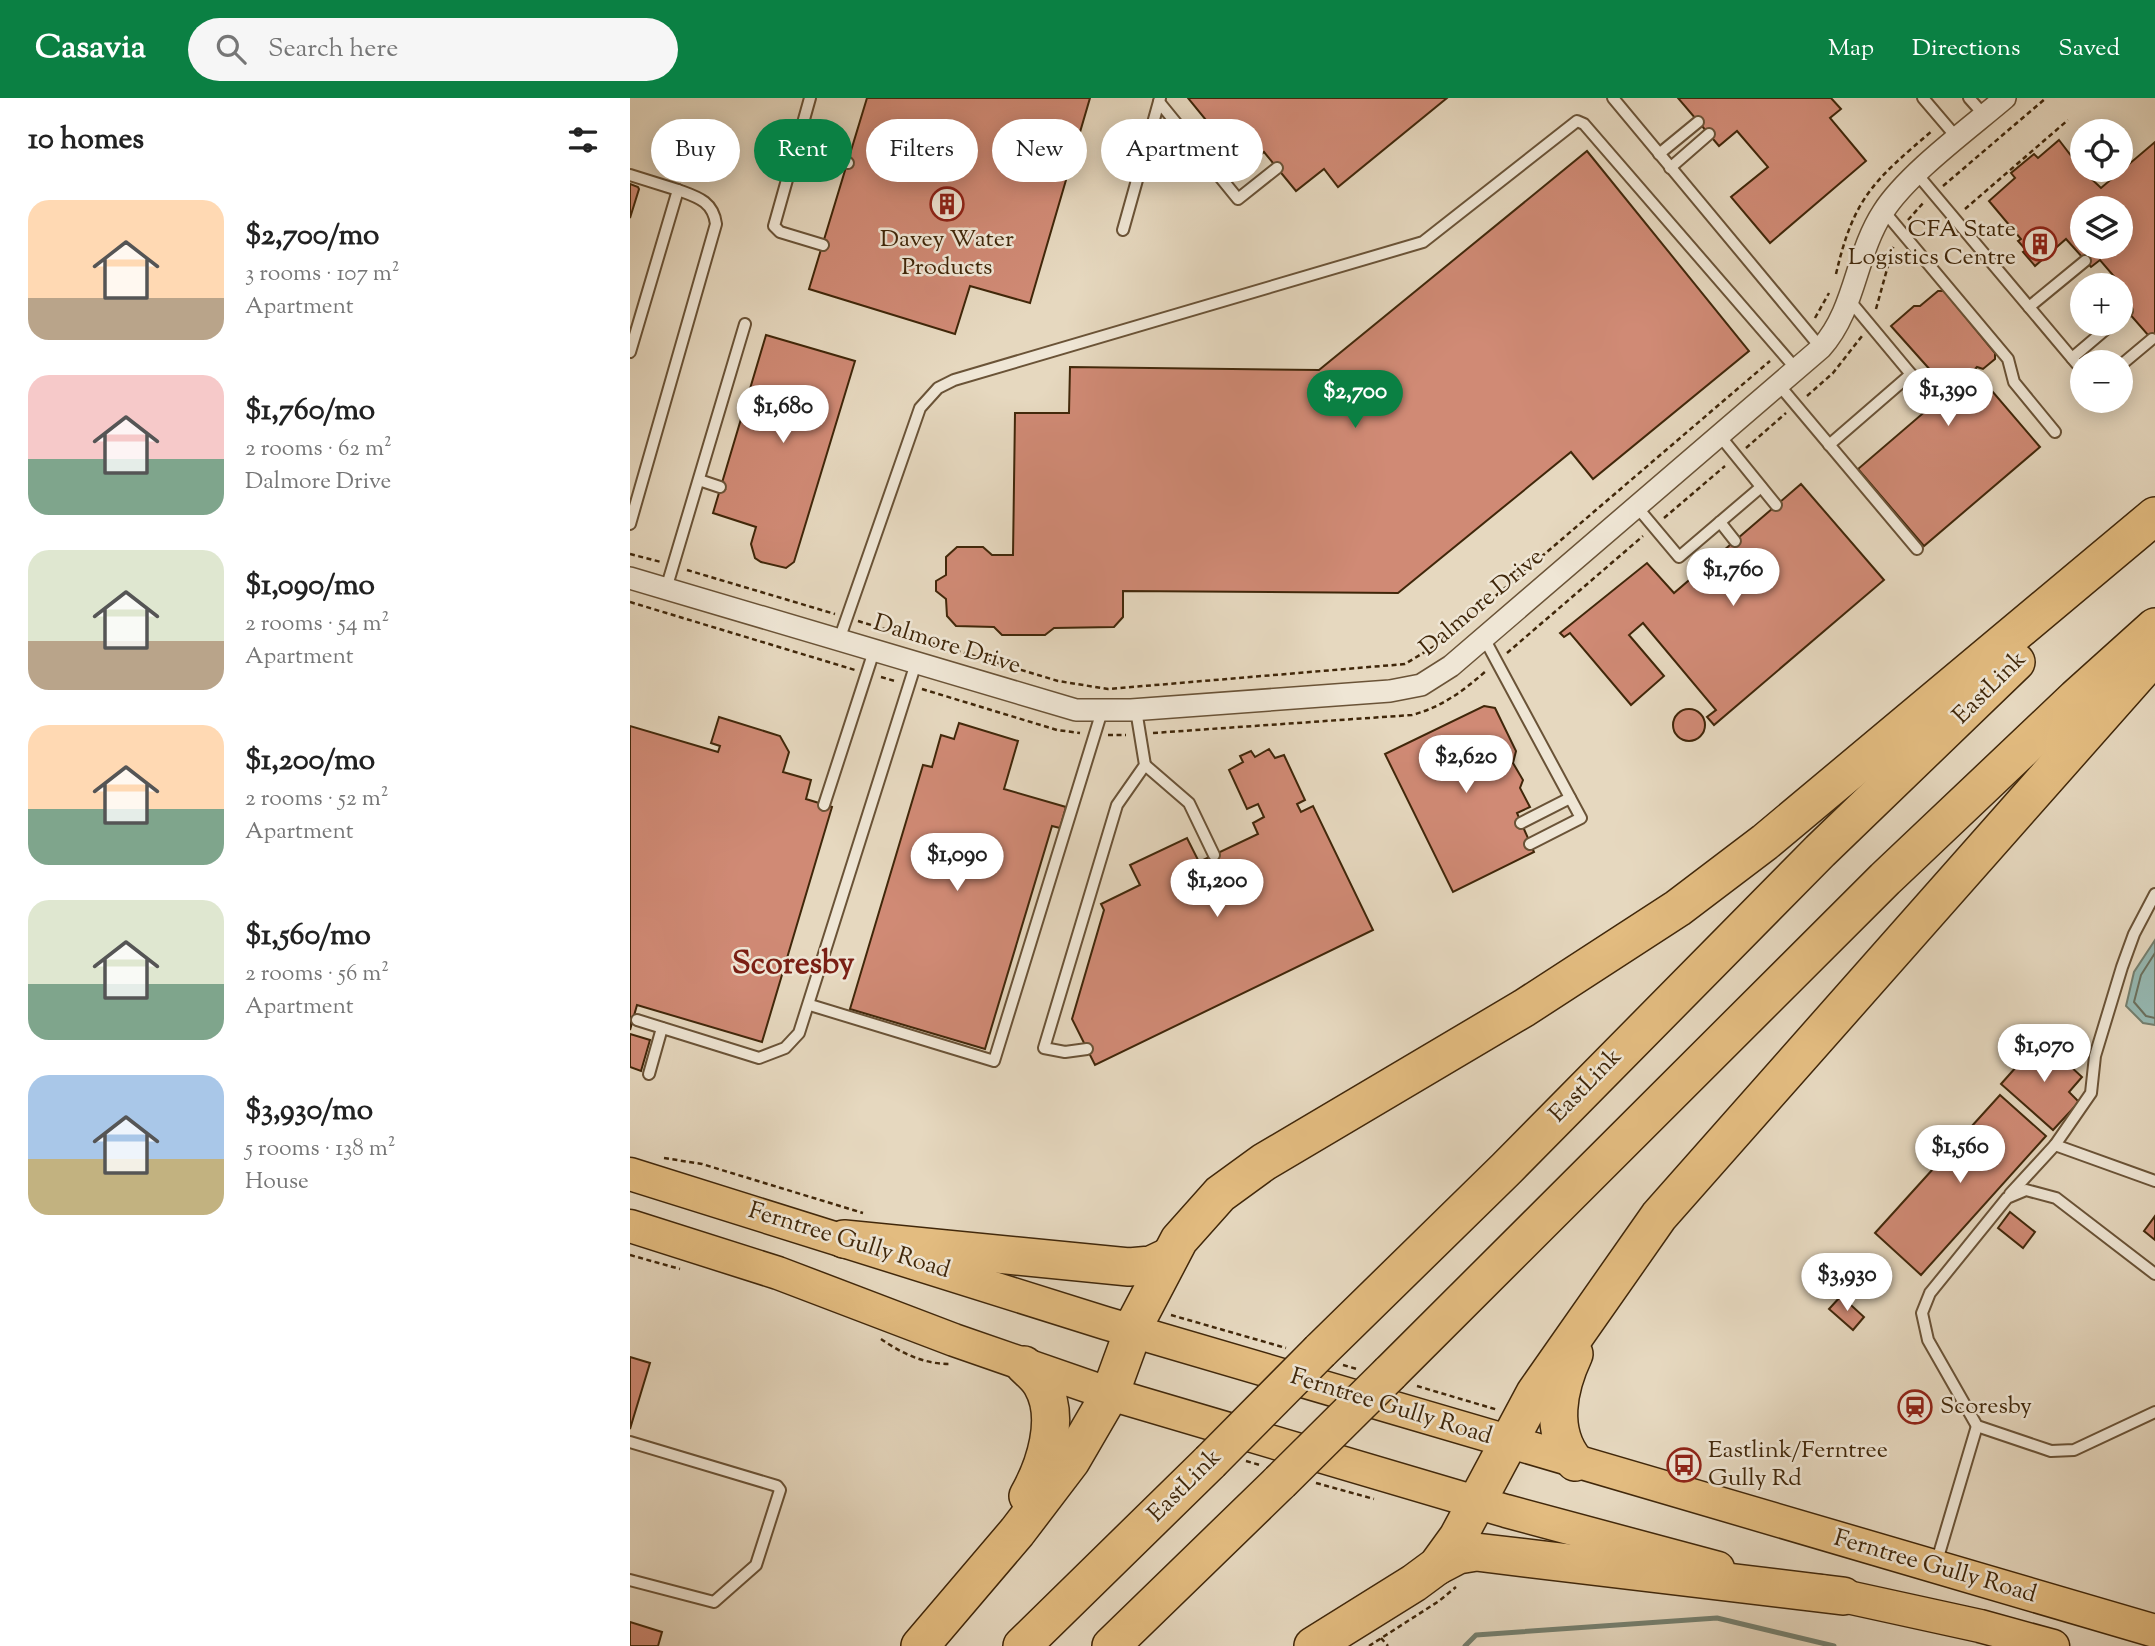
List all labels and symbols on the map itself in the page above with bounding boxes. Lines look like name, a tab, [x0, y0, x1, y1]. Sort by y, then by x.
building icon: Davey Water Products	[928, 185, 966, 223]
place label: CFA State Logistics Centre	[1848, 213, 2016, 275]
place label: Davey Water Products	[880, 223, 1014, 285]
building icon: CFA State Logistics Centre	[2021, 225, 2059, 263]
pin: $1,390	[1891, 368, 2005, 428]
pin: $2,700	[1298, 370, 1412, 430]
pin: $1,680	[726, 386, 840, 445]
street label: Dalmore Drive	[1413, 541, 1551, 665]
pin: $1,760	[1676, 548, 1790, 608]
street label: Dalmore Drive	[869, 606, 1025, 684]
street label: EastLink	[1946, 644, 2034, 732]
pin: $2,620	[1409, 736, 1523, 795]
pin: $1,090	[900, 834, 1014, 893]
pin: $1,200	[1160, 860, 1274, 919]
district label: Scoresby	[732, 942, 854, 988]
pin: $1,070	[1987, 1024, 2101, 1084]
street label: EastLink	[1542, 1041, 1630, 1131]
pin: $1,560	[1903, 1126, 2017, 1185]
street label: Ferntree Gully Road	[744, 1194, 954, 1288]
pin: $3,930	[1790, 1254, 1904, 1313]
street label: Ferntree Gully Road	[1286, 1360, 1496, 1454]
station icon: Scoresby	[1896, 1388, 1934, 1426]
place label: Scoresby	[1940, 1390, 2032, 1424]
place label: Eastlink/Ferntree Gully Rd	[1708, 1434, 1888, 1496]
street label: EastLink	[1141, 1442, 1229, 1530]
bus stop icon: Eastlink/Ferntree Gully Rd	[1665, 1446, 1703, 1484]
street label: Ferntree Gully Road	[1830, 1522, 2041, 1612]

